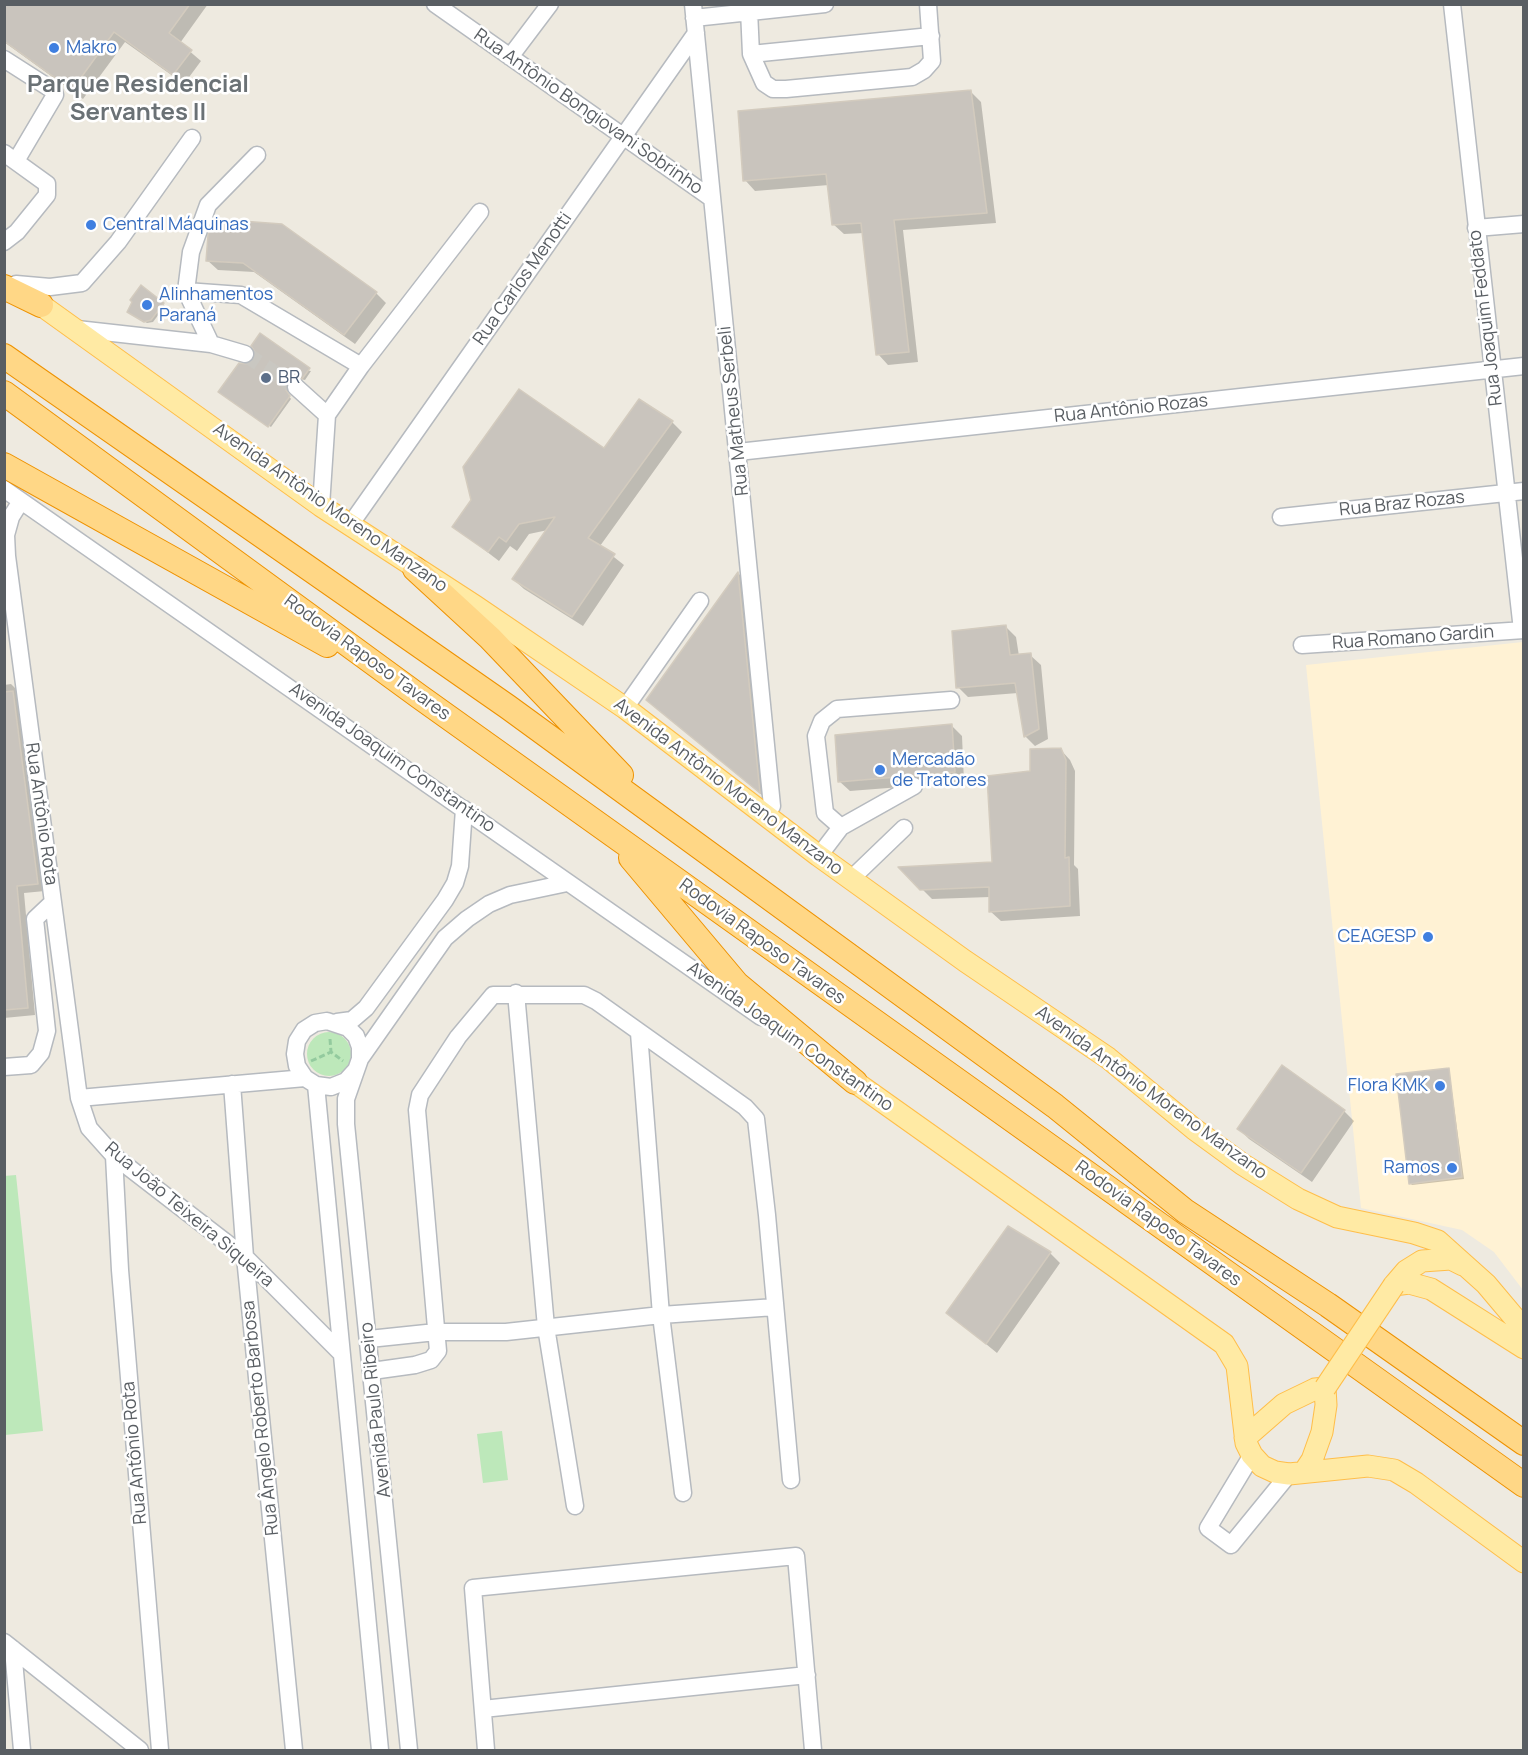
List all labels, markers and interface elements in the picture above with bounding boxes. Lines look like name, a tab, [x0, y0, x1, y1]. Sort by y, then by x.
street label: Rua Antônio Bongiovani Sobrinho	[470, 25, 706, 199]
place label: Makro	[66, 37, 117, 59]
marker: Makro	[47, 41, 61, 55]
district label: Parque Residencial Servantes II	[27, 71, 249, 127]
street label: Rua Carlos Menotti	[469, 208, 577, 350]
place label: Central Máquinas	[103, 214, 249, 236]
marker: Central Máquinas	[84, 218, 98, 232]
street label: Rua Joaquim Feddato	[1464, 229, 1508, 407]
place label: Alinhamentos Paraná	[159, 284, 273, 326]
marker: Alinhamentos Paraná	[140, 298, 154, 312]
street label: Rua Matheus Serbeli	[714, 325, 754, 497]
place label: BR	[278, 367, 300, 389]
marker: BR	[259, 371, 273, 385]
street label: Rua Antônio Rozas	[1053, 390, 1209, 428]
street label: Avenida Antônio Moreno Manzano	[209, 419, 451, 597]
street label: Rua Braz Rozas	[1338, 487, 1466, 521]
street label: Rodovia Raposo Tavares	[280, 590, 454, 726]
street label: Rua Romano Gardin	[1331, 622, 1495, 654]
street label: Avenida Joaquim Constantino	[285, 678, 499, 838]
street label: Avenida Antônio Moreno Manzano	[609, 694, 847, 880]
street label: Rua Antônio Rota	[20, 741, 62, 887]
place label: Mercadão de Tratores	[892, 749, 987, 792]
marker: Mercadão de Tratores	[873, 763, 887, 777]
street label: Rodovia Raposo Tavares	[675, 874, 849, 1010]
place label: CEAGESP	[1337, 926, 1416, 948]
marker: CEAGESP	[1421, 930, 1435, 944]
street label: Avenida Joaquim Constantino	[683, 957, 897, 1117]
street label: Avenida Antônio Moreno Manzano	[1031, 1002, 1271, 1184]
place label: Flora KMK	[1348, 1075, 1428, 1097]
marker: Flora KMK	[1433, 1079, 1447, 1093]
street label: Rua João Teixeira Siqueira	[100, 1138, 278, 1292]
street label: Rodovia Raposo Tavares	[1071, 1156, 1245, 1292]
place label: Ramos	[1383, 1157, 1440, 1179]
marker: Ramos	[1445, 1161, 1459, 1175]
street label: Rua Ângelo Roberto Barbosa	[238, 1299, 284, 1537]
street label: Avenida Paulo Ribeiro	[356, 1321, 396, 1499]
street label: Rua Antônio Rota	[118, 1381, 152, 1525]

